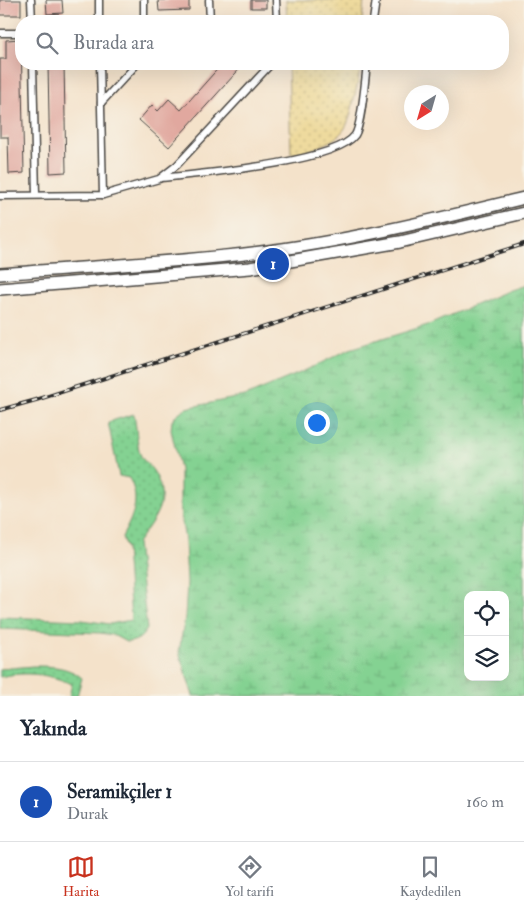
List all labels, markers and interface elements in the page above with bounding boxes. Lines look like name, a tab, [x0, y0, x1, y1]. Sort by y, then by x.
search box	[15, 15, 509, 70]
icon: search	[33, 29, 61, 57]
text: Burada ara	[73, 31, 154, 55]
north arrow	[404, 85, 449, 130]
pin: 1	[257, 245, 289, 283]
your location	[304, 410, 330, 436]
map controls	[464, 591, 509, 681]
button: locate	[464, 591, 509, 636]
button: layers	[464, 636, 509, 681]
text: Yakında	[20, 715, 87, 742]
text: Seramikçiler 1	[67, 780, 172, 804]
text: 1	[33, 792, 39, 812]
text: 160 m	[466, 792, 504, 812]
text: Durak	[67, 804, 109, 824]
tab: Harita	[63, 853, 99, 900]
tab: Yol tarifi	[225, 853, 274, 900]
tab: Kaydedilen	[400, 853, 461, 900]

